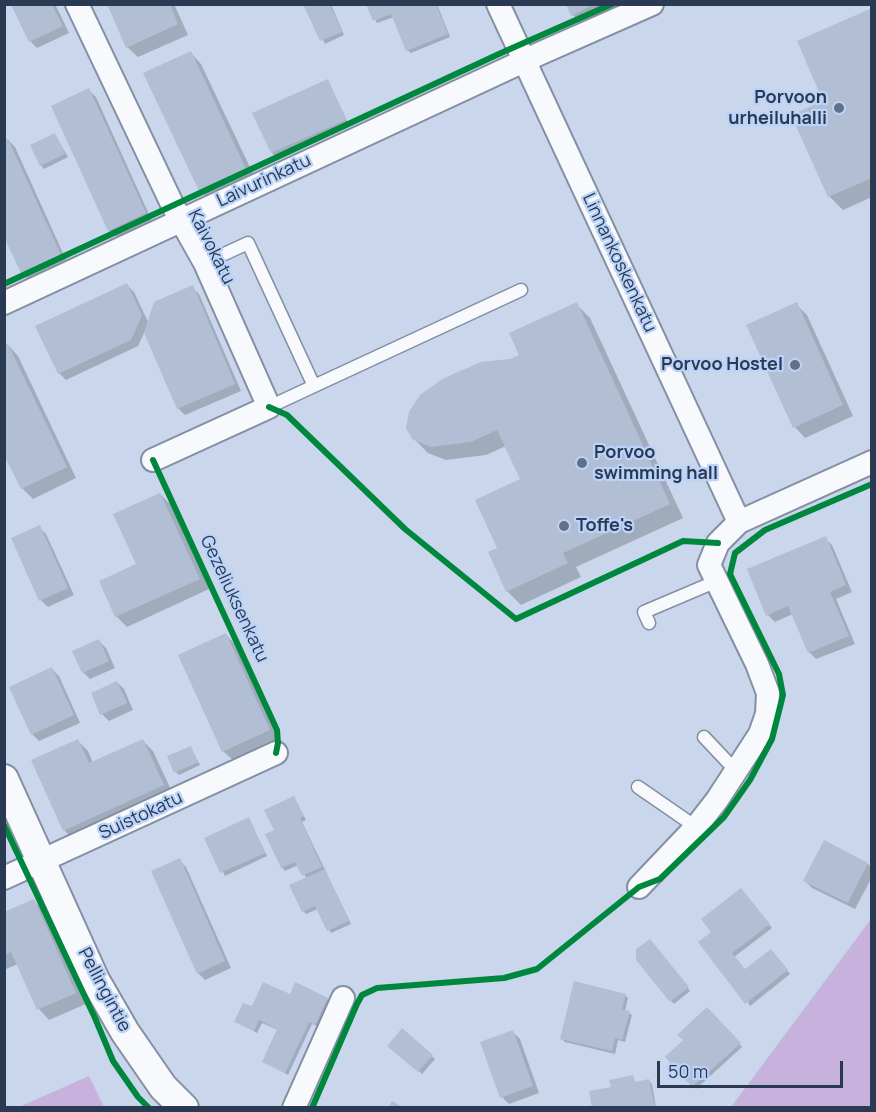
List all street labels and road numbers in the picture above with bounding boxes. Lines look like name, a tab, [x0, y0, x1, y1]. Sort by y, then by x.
street label: Laivurinkatu	[213, 150, 315, 212]
street label: Linnankoskenkatu	[577, 190, 661, 336]
street label: Kaivokatu	[183, 206, 239, 288]
street label: Gezeliuksenkatu	[195, 532, 273, 666]
street label: Suistokatu	[96, 787, 186, 845]
street label: Pellingintie	[73, 944, 135, 1036]

